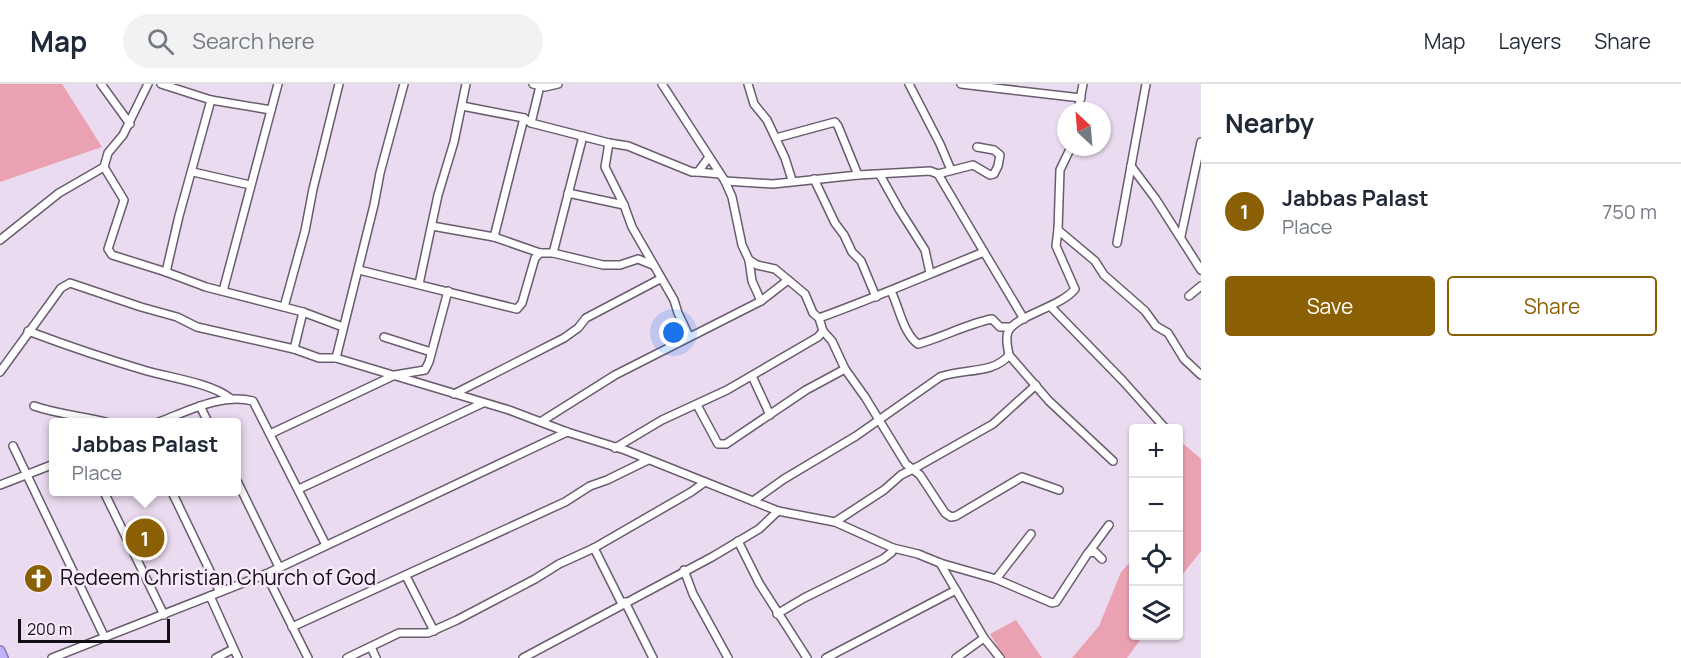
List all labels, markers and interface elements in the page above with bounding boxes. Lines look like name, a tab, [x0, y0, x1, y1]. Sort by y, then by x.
search box	[123, 14, 543, 68]
text: Map	[30, 22, 87, 60]
icon: search	[144, 25, 177, 58]
text: Search here	[192, 26, 315, 56]
text: Map	[1424, 27, 1465, 55]
text: Layers	[1498, 27, 1561, 55]
text: Share	[1594, 27, 1651, 55]
north arrow	[1057, 102, 1111, 156]
text: Nearby	[1225, 105, 1314, 141]
text: Jabbas Palast	[1282, 183, 1428, 213]
text: 1	[1240, 198, 1249, 225]
text: 750 m	[1602, 198, 1657, 225]
text: Place	[1282, 213, 1332, 240]
button: Save	[1225, 276, 1435, 336]
button: Share	[1447, 276, 1657, 336]
your location	[659, 318, 688, 347]
popup	[49, 418, 241, 496]
map controls	[1129, 424, 1183, 640]
button: +	[1129, 424, 1183, 478]
text: Jabbas Palast	[72, 429, 218, 459]
text: Place	[72, 459, 122, 486]
button: −	[1129, 478, 1183, 532]
pin: 1	[126, 516, 164, 560]
button: locate	[1129, 532, 1183, 586]
church icon: Redeem Christian Church of God	[23, 562, 55, 594]
place label: Redeem Christian Church of God	[60, 563, 376, 591]
button: layers	[1129, 586, 1183, 640]
scale bar	[18, 616, 170, 644]
text: 200 m	[27, 618, 72, 640]

